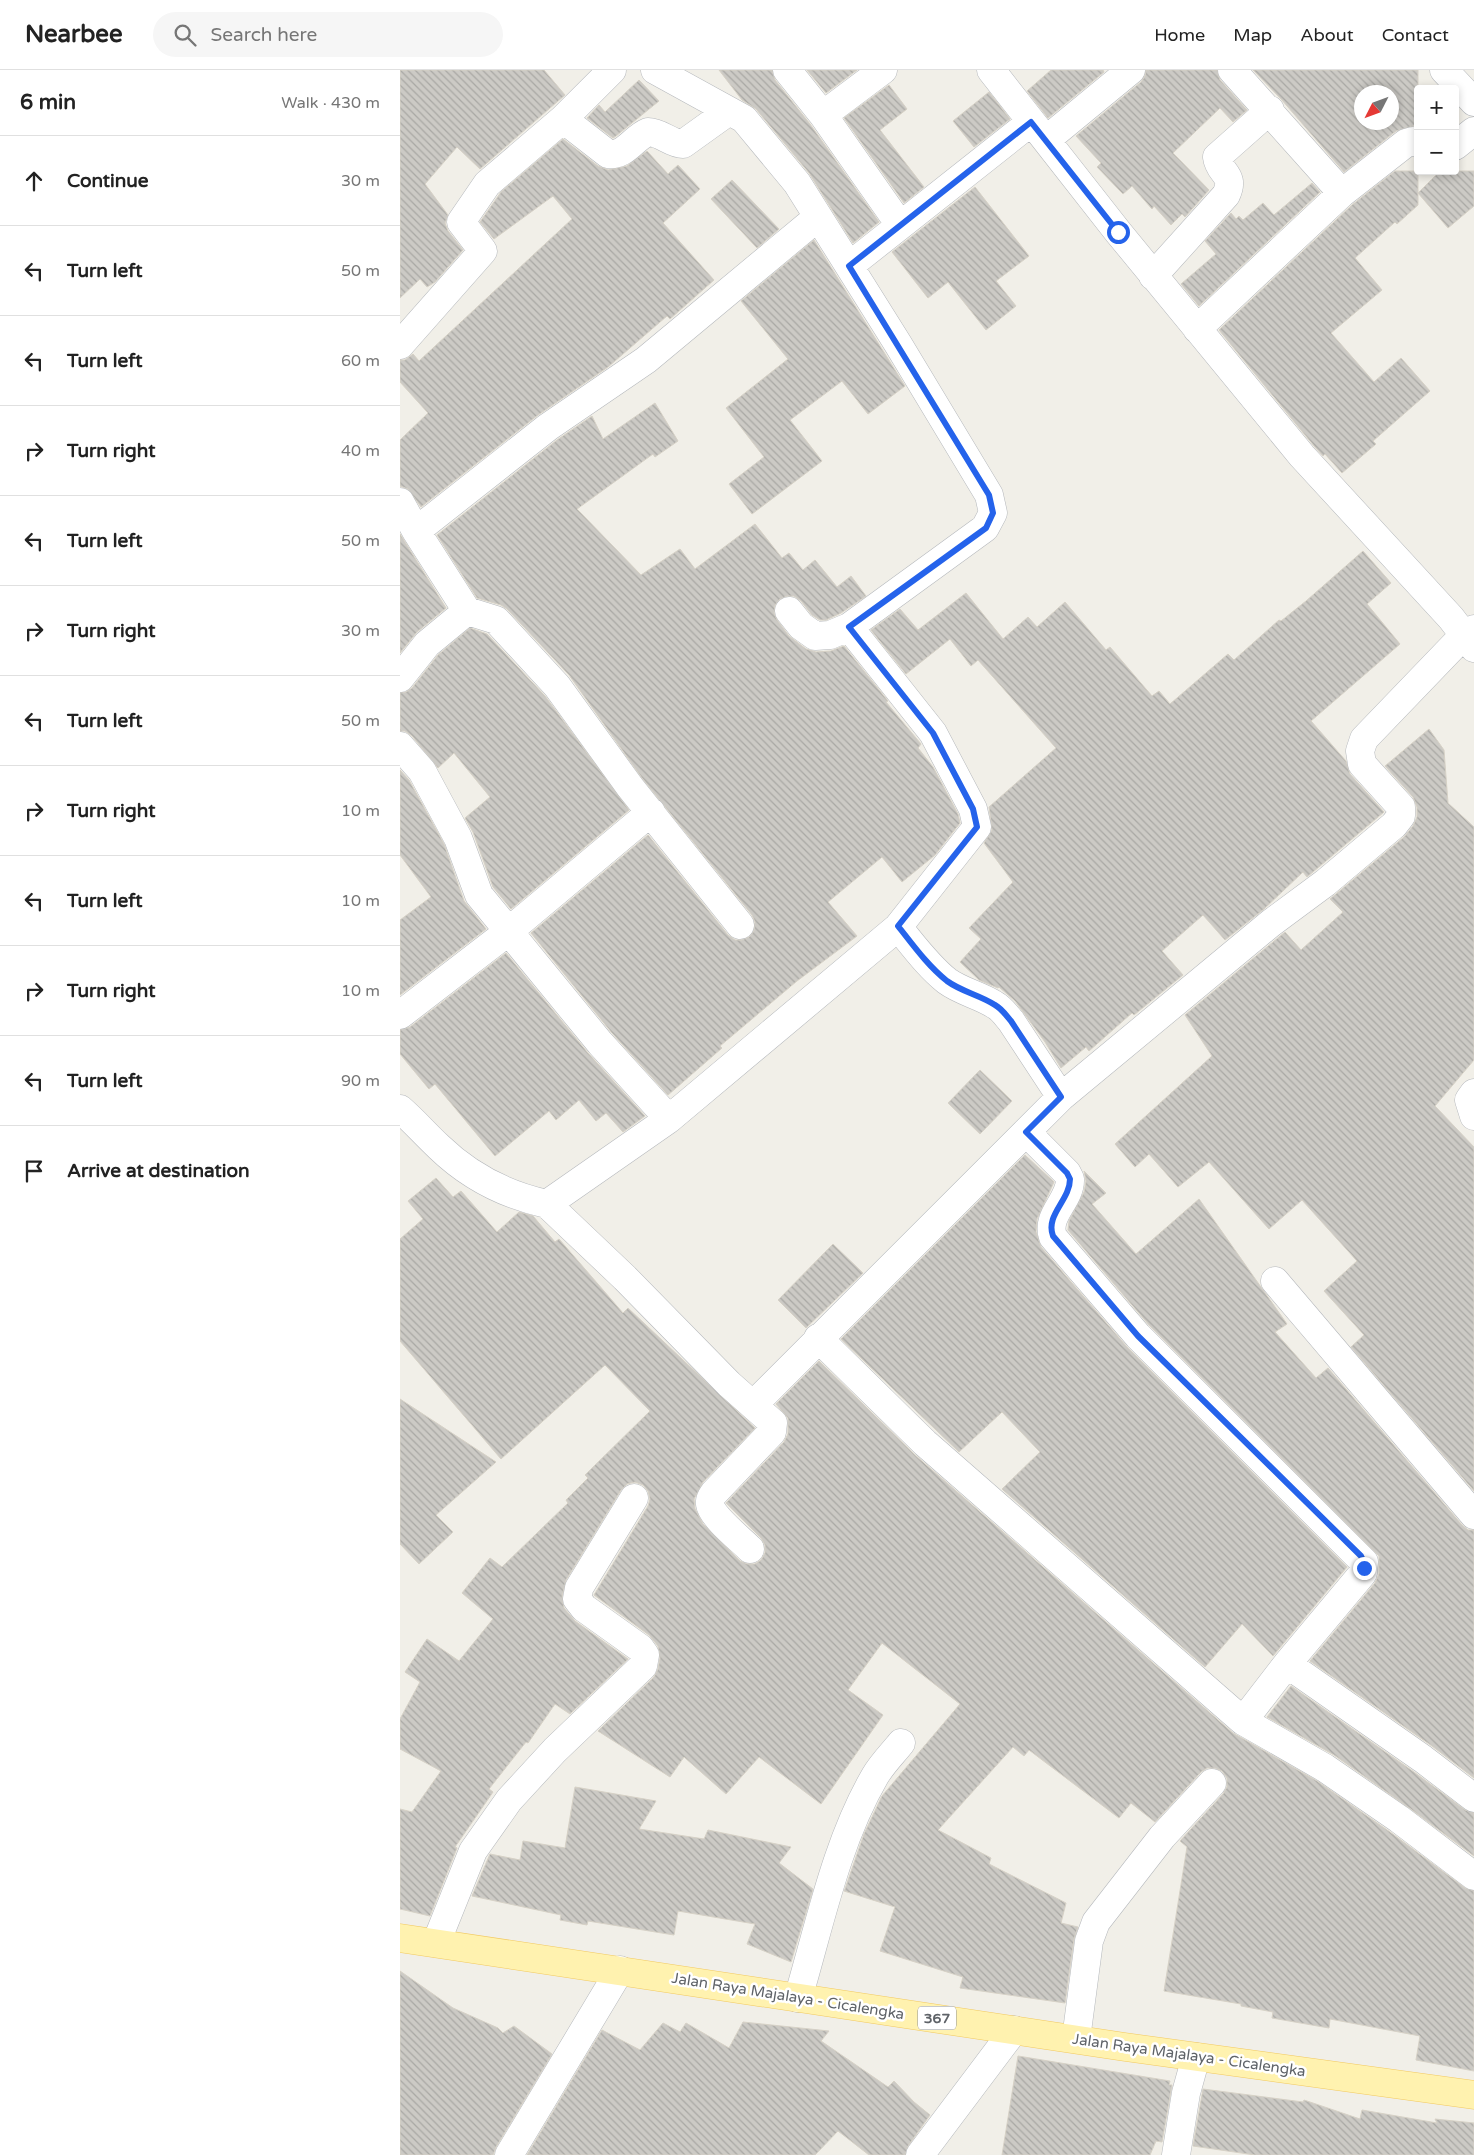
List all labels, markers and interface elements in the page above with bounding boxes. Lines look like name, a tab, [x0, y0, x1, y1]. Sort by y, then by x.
search box	[153, 12, 503, 57]
text: Nearbee	[25, 20, 123, 49]
icon: search	[171, 21, 199, 49]
text: Search here	[211, 24, 317, 46]
text: Home	[1154, 24, 1205, 46]
text: Map	[1233, 24, 1272, 46]
text: About	[1300, 24, 1354, 46]
text: Contact	[1382, 24, 1449, 46]
north arrow	[1354, 85, 1399, 130]
map controls	[1414, 85, 1459, 175]
button: +	[1414, 85, 1459, 130]
text: 6 min	[20, 90, 76, 115]
text: Walk · 430 m	[281, 93, 380, 113]
button: −	[1414, 130, 1459, 175]
icon: ahead	[20, 167, 48, 195]
text: Continue	[67, 170, 149, 192]
text: 30 m	[341, 171, 380, 191]
route start	[1107, 221, 1130, 244]
icon: left	[20, 257, 48, 285]
text: Turn left	[67, 260, 143, 282]
text: 50 m	[341, 261, 380, 281]
icon: left	[20, 347, 48, 375]
text: Turn left	[67, 350, 143, 372]
text: 60 m	[341, 351, 380, 371]
icon: right	[20, 437, 48, 465]
text: Turn right	[67, 440, 155, 462]
text: 40 m	[341, 441, 380, 461]
icon: left	[20, 527, 48, 555]
text: Turn left	[67, 530, 143, 552]
text: 50 m	[341, 531, 380, 551]
icon: right	[20, 617, 48, 645]
text: Turn right	[67, 620, 155, 642]
text: 30 m	[341, 621, 380, 641]
icon: left	[20, 707, 48, 735]
text: Turn left	[67, 710, 143, 732]
text: 50 m	[341, 711, 380, 731]
icon: right	[20, 797, 48, 825]
text: Turn right	[67, 800, 155, 822]
text: 10 m	[341, 801, 380, 821]
icon: left	[20, 887, 48, 915]
text: Turn left	[67, 890, 143, 912]
text: 10 m	[341, 891, 380, 911]
icon: right	[20, 977, 48, 1005]
text: Turn right	[67, 980, 155, 1002]
text: 10 m	[341, 981, 380, 1001]
icon: left	[20, 1067, 48, 1095]
text: Turn left	[67, 1070, 143, 1092]
text: 90 m	[341, 1071, 380, 1091]
icon: arrive	[20, 1157, 48, 1185]
text: Arrive at destination	[67, 1160, 250, 1182]
route end	[1353, 1557, 1376, 1580]
street label: Jalan Raya Majalaya - Cicalengka	[670, 1969, 906, 2023]
road number: 367	[918, 2006, 956, 2030]
street label: Jalan Raya Majalaya - Cicalengka	[1071, 2030, 1307, 2080]

